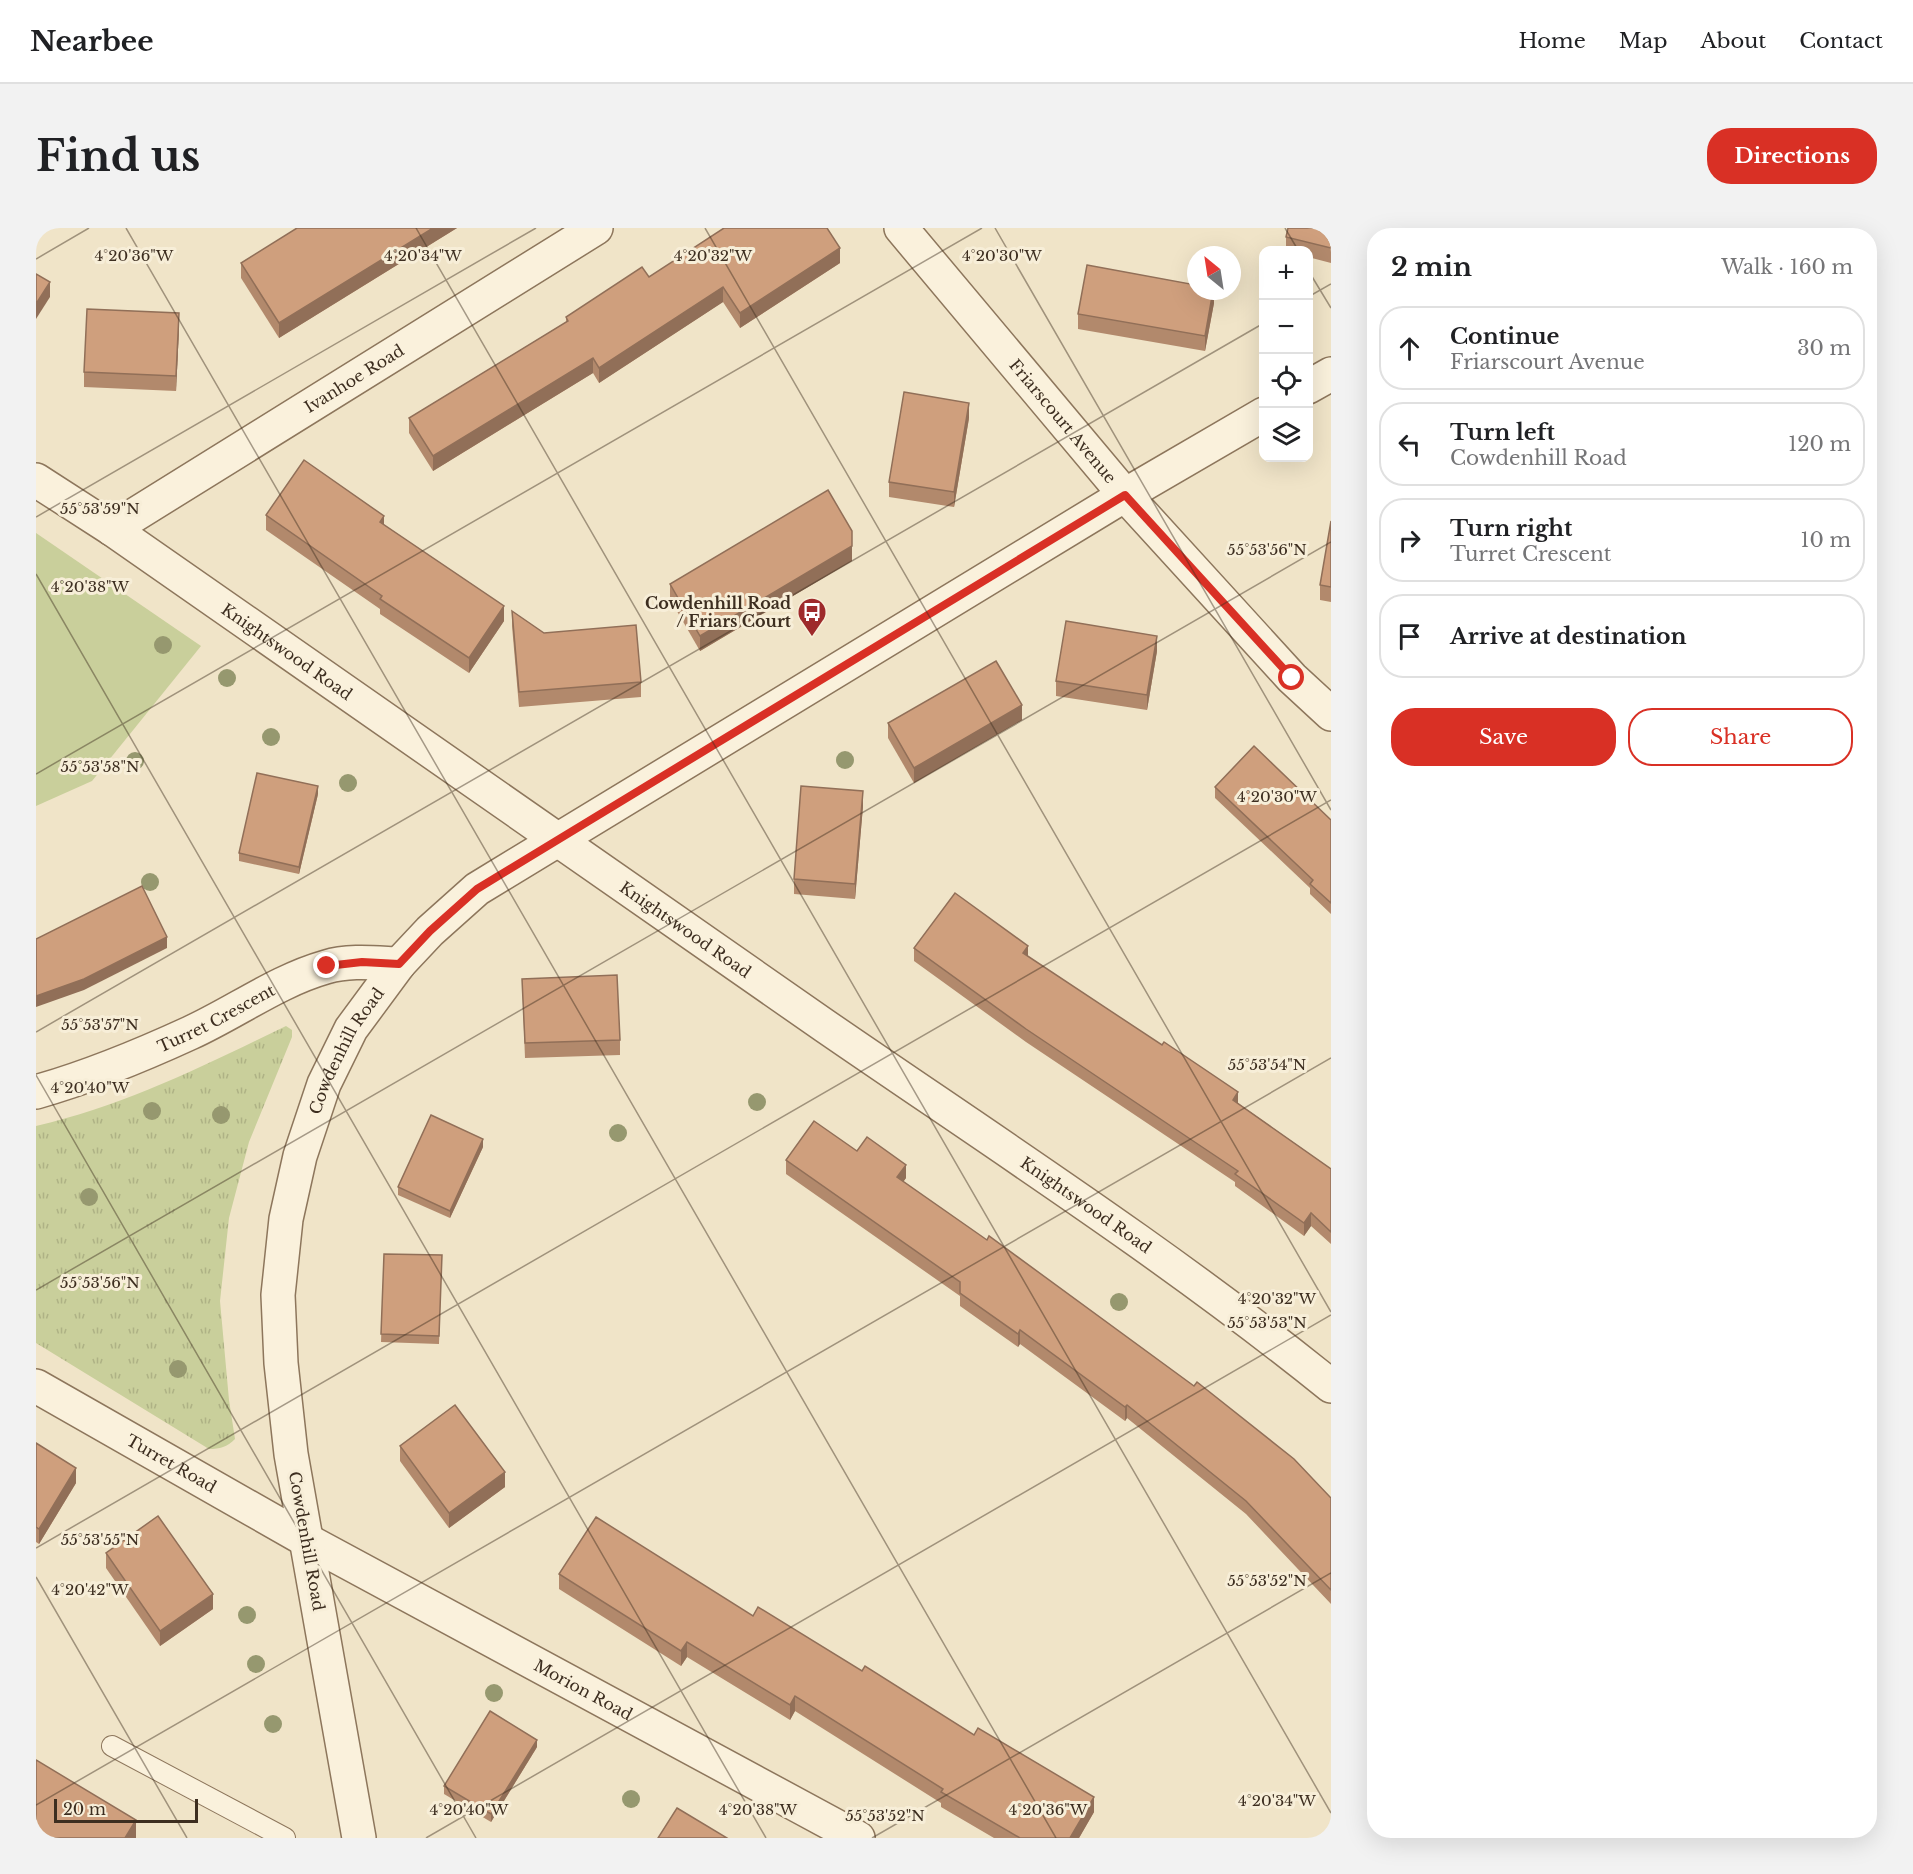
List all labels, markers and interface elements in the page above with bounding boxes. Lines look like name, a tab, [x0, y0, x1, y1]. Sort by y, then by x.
text: Nearbee	[30, 24, 154, 59]
text: Home	[1519, 28, 1586, 54]
text: Map	[1619, 28, 1667, 54]
text: About	[1700, 28, 1766, 54]
text: Contact	[1799, 28, 1883, 54]
button: Directions	[1707, 128, 1877, 184]
text: Find us	[36, 130, 200, 182]
text: 4°20'36"W	[95, 246, 174, 265]
text: 4°20'34"W	[384, 246, 462, 265]
text: 4°20'32"W	[674, 246, 753, 265]
text: 4°20'30"W	[962, 246, 1042, 265]
north arrow	[1187, 246, 1241, 300]
map controls	[1259, 246, 1313, 462]
button: +	[1259, 246, 1313, 300]
text: 2 min	[1391, 251, 1472, 283]
text: Walk · 160 m	[1721, 255, 1853, 279]
button: −	[1259, 300, 1313, 354]
text: Continue	[1450, 323, 1559, 350]
icon: ahead	[1393, 332, 1426, 365]
text: 30 m	[1797, 336, 1851, 360]
street label: Ivanhoe Road	[301, 340, 408, 417]
text: Friarscourt Avenue	[1450, 350, 1645, 374]
button: locate	[1259, 354, 1313, 408]
street label: Friarscourt Avenue	[1005, 355, 1121, 487]
button: layers	[1259, 408, 1313, 462]
text: Turn left	[1450, 419, 1555, 446]
icon: left	[1393, 428, 1426, 461]
text: 120 m	[1788, 432, 1851, 456]
text: Cowdenhill Road	[1450, 446, 1627, 470]
text: 55°53'59"N	[60, 499, 140, 518]
text: Turn right	[1450, 515, 1572, 542]
icon: right	[1393, 524, 1426, 557]
text: 10 m	[1801, 528, 1851, 552]
text: 55°53'56"N	[1227, 540, 1307, 559]
text: Turret Crescent	[1450, 542, 1611, 566]
text: 4°20'38"W	[51, 577, 130, 596]
place label: Cowdenhill Road / Friars Court	[645, 593, 792, 631]
bus stop icon: Cowdenhill Road / Friars Court	[796, 596, 828, 638]
street label: Knightswood Road	[218, 599, 356, 704]
icon: arrive	[1393, 620, 1426, 653]
text: Arrive at destination	[1450, 623, 1687, 650]
route start	[1278, 664, 1304, 690]
button: Save	[1391, 708, 1616, 766]
button: Share	[1628, 708, 1853, 766]
text: 55°53'58"N	[60, 757, 140, 776]
text: 4°20'30"W	[1237, 787, 1317, 806]
street label: Knightswood Road	[616, 877, 755, 982]
route end	[313, 952, 339, 978]
street label: Turret Crescent	[154, 980, 278, 1056]
street label: Cowdenhill Road	[305, 983, 388, 1117]
text: 55°53'57"N	[61, 1015, 139, 1034]
text: 55°53'54"N	[1228, 1055, 1306, 1074]
text: 4°20'40"W	[51, 1078, 130, 1097]
street label: Knightswood Road	[1017, 1152, 1156, 1257]
text: 55°53'56"N	[60, 1273, 140, 1292]
text: 4°20'32"W	[1238, 1289, 1317, 1308]
text: 55°53'53"N	[1227, 1313, 1307, 1332]
street label: Turret Road	[123, 1430, 220, 1497]
street label: Cowdenhill Road	[285, 1470, 329, 1613]
text: 55°53'55"N	[61, 1530, 139, 1549]
text: 55°53'52"N	[1227, 1571, 1307, 1590]
text: 4°20'42"W	[51, 1580, 129, 1599]
street label: Morion Road	[531, 1655, 636, 1725]
text: 4°20'34"W	[1238, 1791, 1316, 1810]
scale bar	[54, 1796, 198, 1824]
text: 20 m	[63, 1799, 106, 1819]
text: 4°20'40"W	[430, 1800, 509, 1819]
text: 4°20'38"W	[719, 1800, 798, 1819]
text: 4°20'36"W	[1009, 1800, 1088, 1819]
text: 55°53'52"N	[845, 1806, 925, 1825]

